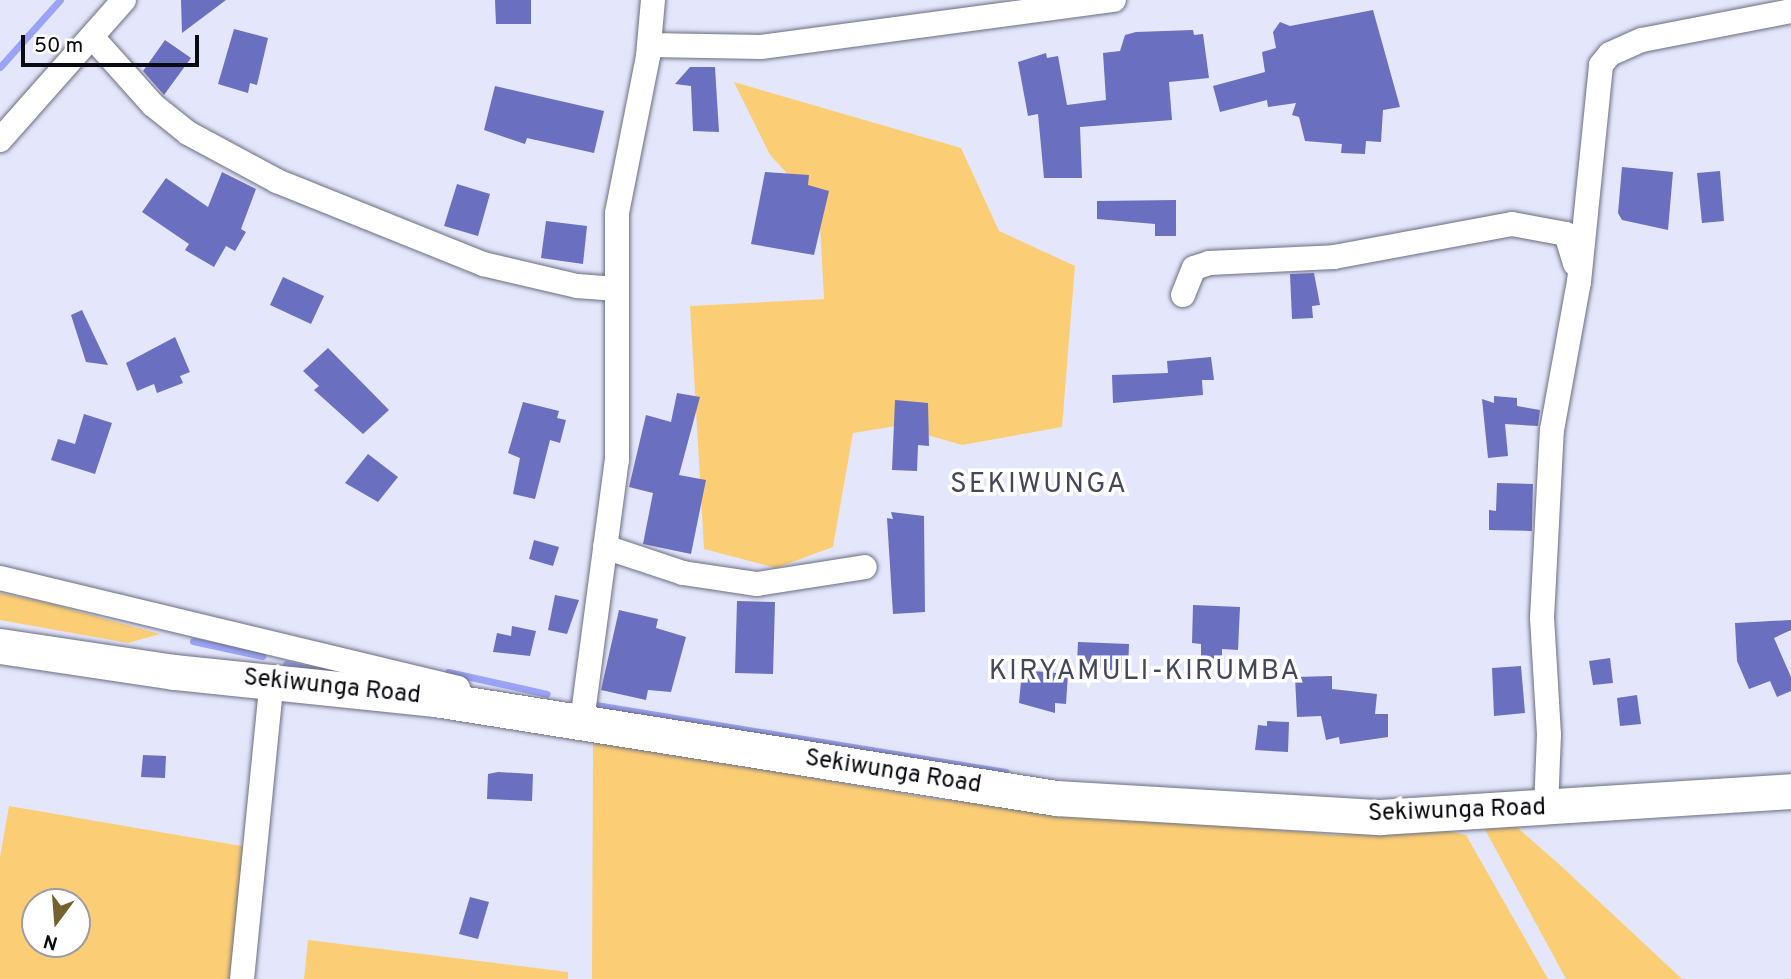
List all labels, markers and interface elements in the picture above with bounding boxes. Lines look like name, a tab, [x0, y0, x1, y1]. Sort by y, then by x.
scale bar	[24, 21, 203, 65]
text: 50 m	[34, 33, 83, 60]
district label: SEKIWUNGA	[951, 468, 1127, 502]
district label: KIRYAMULI-KIRUMBA	[991, 655, 1299, 689]
street label: Sekiwunga Road	[242, 664, 422, 712]
street label: Sekiwunga Road	[803, 745, 983, 801]
street label: Sekiwunga Road	[1368, 795, 1546, 829]
north arrow	[21, 888, 91, 958]
text: N	[41, 928, 61, 955]

